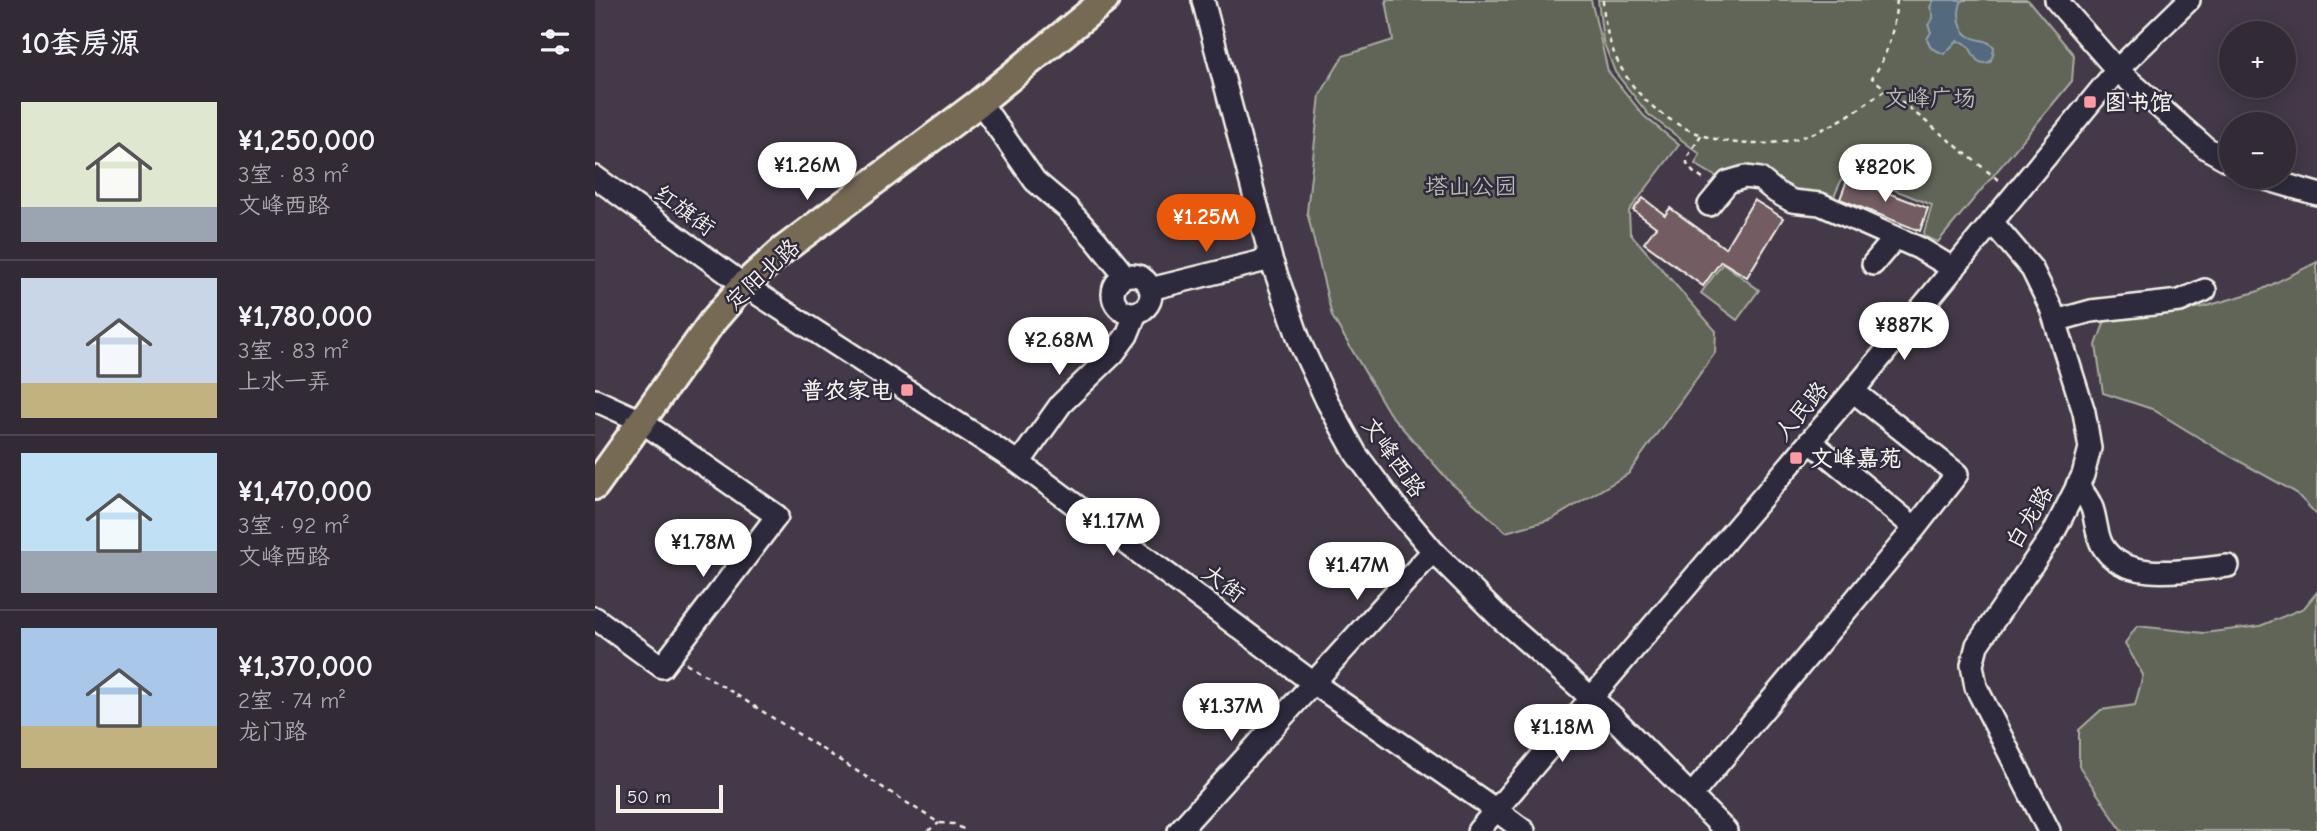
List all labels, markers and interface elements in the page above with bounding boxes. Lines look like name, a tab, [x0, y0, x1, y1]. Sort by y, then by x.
map controls	[2219, 21, 2296, 189]
button: +	[2219, 21, 2296, 98]
icon: filters	[536, 23, 574, 61]
text: 10套房源	[21, 26, 140, 61]
park label: 文峰广场	[1884, 85, 1976, 112]
place label: 图书馆	[2104, 89, 2173, 116]
marker: 图书馆	[2082, 94, 2098, 110]
button: −	[2219, 112, 2296, 189]
text: ¥1,250,000	[238, 123, 376, 158]
icon: home	[77, 130, 161, 214]
pin: ¥1.26M	[750, 142, 864, 202]
pin: ¥820K	[1836, 144, 1934, 204]
text: ¥1.26M	[774, 151, 840, 178]
text: ¥820K	[1855, 153, 1915, 180]
text: 3室 · 83 m²	[238, 161, 348, 188]
park label: 塔山公园	[1425, 173, 1517, 200]
street label: 红旗街	[649, 179, 721, 242]
text: 文峰西路	[238, 192, 330, 219]
pin: ¥1.25M	[1149, 194, 1263, 254]
text: ¥1.25M	[1173, 203, 1239, 230]
street label: 定阳北路	[719, 233, 805, 316]
text: ¥1,780,000	[238, 299, 373, 334]
pin: ¥887K	[1855, 302, 1953, 362]
icon: home	[77, 306, 161, 390]
text: ¥887K	[1875, 311, 1933, 338]
pin: ¥2.68M	[1002, 318, 1116, 377]
text: ¥2.68M	[1024, 326, 1094, 353]
text: 3室 · 83 m²	[238, 337, 348, 364]
text: 上水一弄	[238, 368, 330, 395]
street label: 人民路	[1769, 376, 1834, 446]
place label: 普农家电	[801, 377, 893, 404]
marker: 普农家电	[899, 382, 915, 398]
street label: 文峰西路	[1356, 412, 1431, 503]
place label: 文峰嘉苑	[1810, 445, 1902, 472]
marker: 文峰嘉苑	[1788, 450, 1804, 466]
text: ¥1,470,000	[238, 474, 372, 509]
icon: home	[77, 481, 161, 565]
street label: 白龙路	[2000, 481, 2059, 554]
pin: ¥1.17M	[1056, 498, 1170, 558]
text: ¥1.17M	[1082, 507, 1144, 534]
text: 3室 · 92 m²	[238, 512, 349, 539]
pin: ¥1.78M	[646, 520, 760, 579]
text: ¥1.78M	[671, 528, 735, 555]
pin: ¥1.47M	[1300, 542, 1414, 602]
text: 文峰西路	[238, 543, 330, 570]
text: ¥1.47M	[1325, 551, 1389, 578]
street label: 大街	[1197, 559, 1250, 608]
text: ¥1,370,000	[238, 649, 373, 684]
icon: home	[77, 656, 161, 740]
pin: ¥1.37M	[1174, 684, 1288, 743]
text: 2室 · 74 m²	[238, 687, 345, 714]
text: ¥1.37M	[1199, 692, 1263, 719]
pin: ¥1.18M	[1505, 704, 1619, 764]
text: ¥1.18M	[1530, 713, 1594, 740]
text: 龙门路	[238, 718, 307, 745]
scale bar	[616, 782, 723, 814]
text: 50 m	[627, 786, 671, 808]

